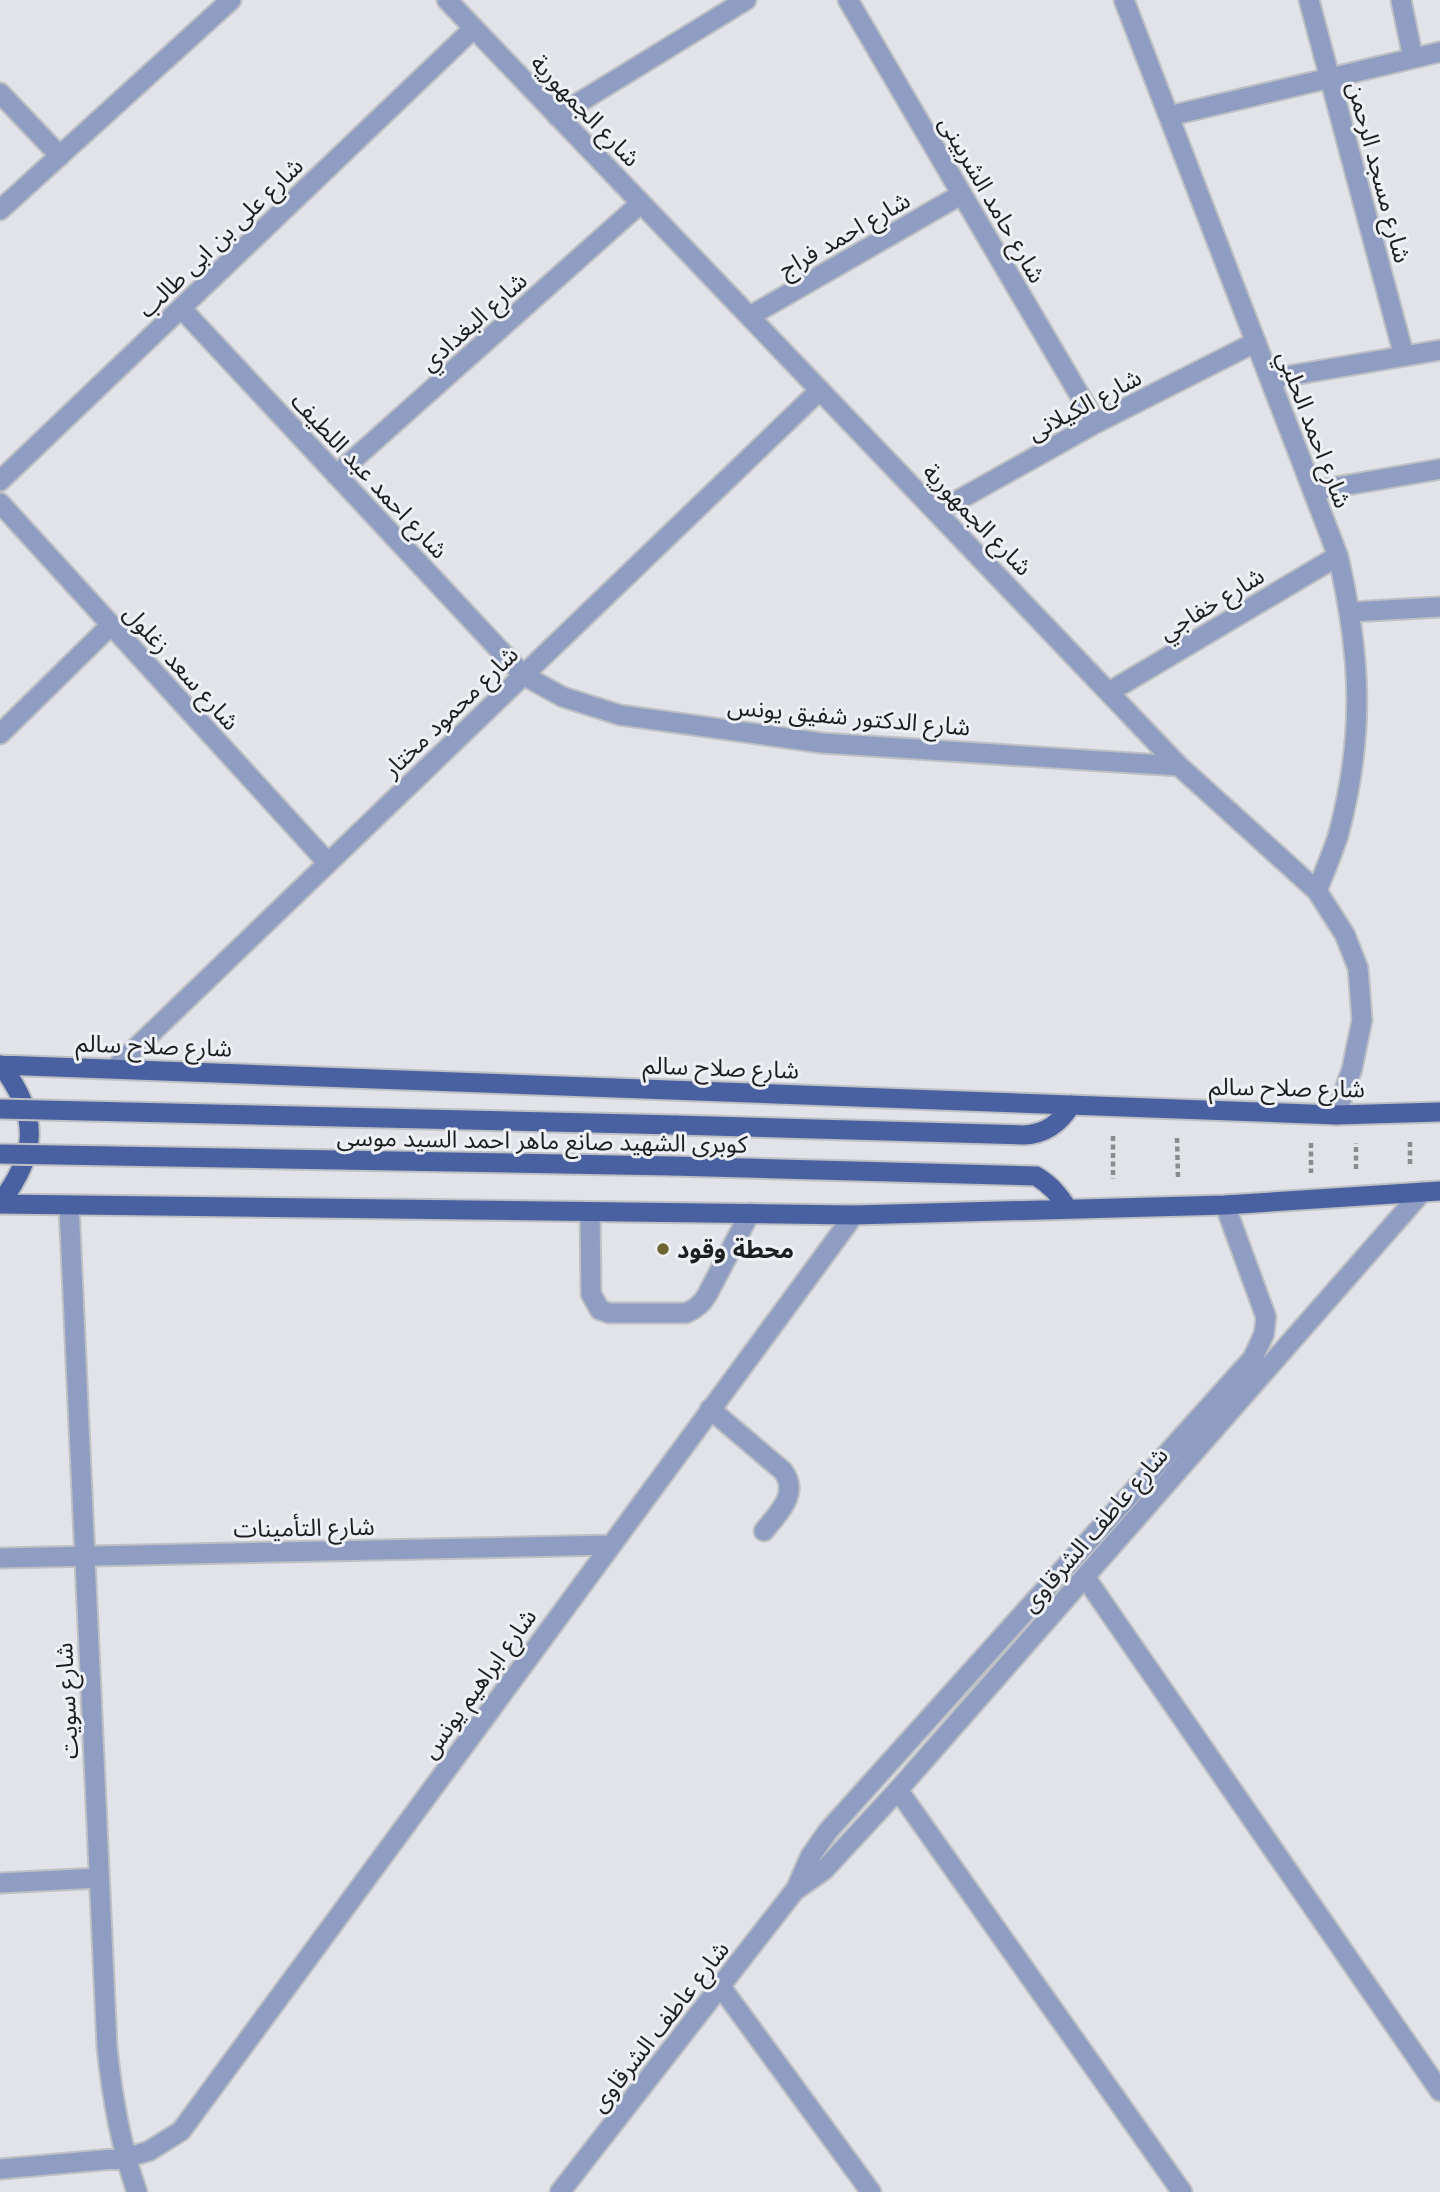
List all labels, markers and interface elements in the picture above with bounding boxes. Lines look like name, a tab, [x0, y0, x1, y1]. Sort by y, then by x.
street label: شارع الجمهورية	[523, 48, 647, 175]
street label: شارع مسجد الرحمن	[1338, 78, 1419, 267]
street label: شارع حامد الشربينى	[930, 110, 1053, 290]
street label: شارع على بن ابى طالب	[131, 150, 311, 326]
street label: شارع احمد فراج	[773, 184, 916, 286]
street label: شارع البغدادي	[413, 265, 536, 380]
street label: شارع احمد الحلبي	[1267, 346, 1359, 514]
street label: شارع الكيلانى	[1022, 361, 1147, 449]
street label: شارع احمد عبد اللطيف	[283, 386, 455, 566]
street label: شارع الجمهورية	[915, 457, 1039, 584]
street label: شارع خفاجي	[1153, 560, 1272, 650]
street label: شارع سعد زغلول	[115, 598, 246, 738]
street label: شارع محمود مختار	[375, 639, 526, 786]
street label: شارع الدكتور شفيق يونس	[726, 690, 972, 745]
street label: شارع صلاح سالم	[75, 1027, 233, 1066]
street label: شارع صلاح سالم	[642, 1049, 800, 1088]
street label: شارع صلاح سالم	[1209, 1071, 1365, 1106]
street label: كوبرى الشهيد صانع ماهر احمد السيد موسى	[336, 1121, 749, 1162]
place label: محطة وقود	[677, 1234, 794, 1264]
marker: محطة وقود	[655, 1241, 671, 1257]
street label: شارع عاطف الشرقاوى	[1014, 1440, 1176, 1620]
street label: شارع التأمينات	[233, 1511, 375, 1546]
street label: شارع ابراهيم يونس	[414, 1602, 545, 1765]
street label: شارع سويت	[48, 1642, 87, 1760]
street label: شارع عاطف الشرقاوى	[583, 1935, 737, 2119]

